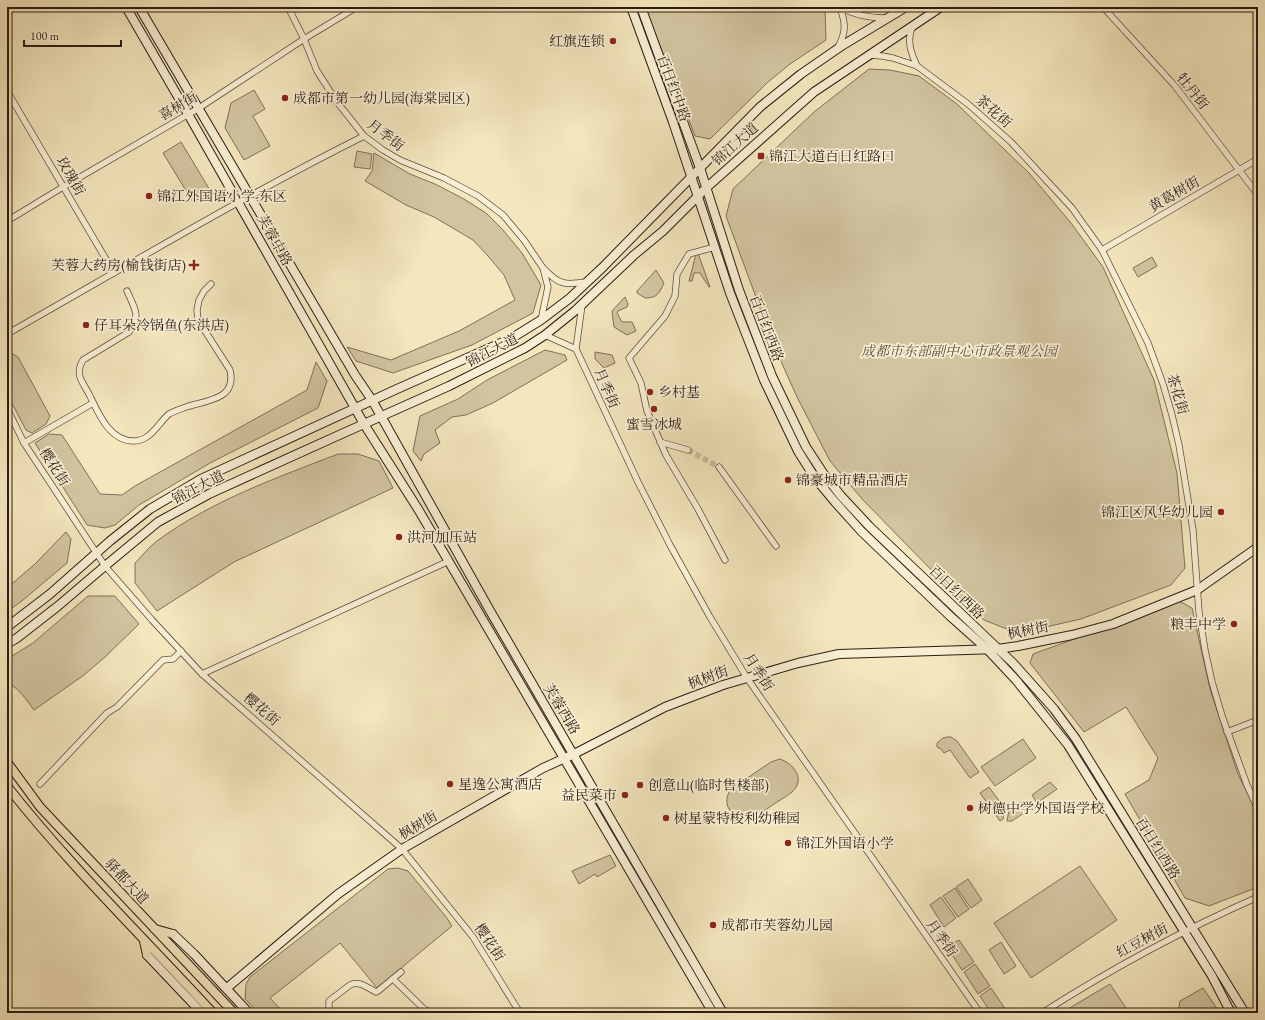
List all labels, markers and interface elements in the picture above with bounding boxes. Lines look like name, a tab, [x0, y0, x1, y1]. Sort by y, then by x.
scale bar	[24, 22, 121, 48]
text: 100 m	[30, 28, 60, 44]
place label: 红旗连锁	[549, 32, 605, 50]
marker: 红旗连锁	[608, 36, 618, 46]
street label: 百日红中路	[654, 52, 694, 124]
street label: 牡丹街	[1173, 69, 1213, 113]
street label: 喜树街	[155, 87, 201, 125]
place label: 成都市第一幼儿园(海棠园区)	[293, 89, 470, 107]
street label: 茶花街	[972, 90, 1016, 132]
marker: 成都市第一幼儿园(海棠园区)	[280, 93, 290, 103]
street label: 月季街	[364, 115, 408, 155]
street label: 锦江大道	[708, 119, 762, 169]
place label: 锦江大道百日红路口	[769, 147, 895, 165]
marker: 锦江大道百日红路口	[756, 151, 766, 161]
street label: 玫瑰街	[53, 153, 89, 199]
street label: 黄葛树街	[1145, 172, 1203, 216]
place label: 锦江外国语小学-东区	[157, 187, 287, 205]
marker: 锦江外国语小学-东区	[144, 191, 154, 201]
street label: 芙蓉中路	[254, 211, 296, 269]
place label: 芙蓉大药房(榆钱街店)	[51, 256, 186, 274]
marker: 芙蓉大药房(榆钱街店)	[189, 260, 199, 270]
street label: 百日红西路	[746, 292, 788, 364]
place label: 仔耳朵冷锅鱼(东洪店)	[94, 316, 229, 334]
marker: 仔耳朵冷锅鱼(东洪店)	[81, 320, 91, 330]
street label: 锦江大道	[463, 329, 521, 371]
park label: 成都市东部副中心市政景观公园	[861, 342, 1059, 360]
street label: 月季街	[590, 365, 624, 411]
street label: 茶花街	[1163, 371, 1193, 417]
place label: 乡村基	[658, 383, 700, 401]
marker: 乡村基	[645, 387, 655, 397]
marker: 蜜雪冰城	[649, 404, 659, 414]
place label: 蜜雪冰城	[626, 415, 682, 433]
street label: 樱花街	[36, 444, 74, 490]
street label: 锦江大道	[169, 466, 227, 508]
place label: 锦豪城市精品酒店	[796, 471, 908, 489]
marker: 锦豪城市精品酒店	[783, 475, 793, 485]
place label: 锦江区风华幼儿园	[1101, 503, 1213, 521]
marker: 锦江区风华幼儿园	[1216, 507, 1226, 517]
place label: 洪河加压站	[407, 528, 477, 546]
marker: 洪河加压站	[394, 532, 404, 542]
street label: 百日红西路	[926, 561, 988, 623]
place label: 粮丰中学	[1170, 615, 1226, 633]
street label: 枫树街	[1006, 617, 1050, 643]
marker: 粮丰中学	[1229, 619, 1239, 629]
street label: 月季街	[740, 649, 778, 695]
street label: 枫树街	[685, 661, 731, 693]
street label: 芙蓉西路	[540, 680, 584, 738]
street label: 樱花街	[240, 688, 284, 730]
place label: 星逸公寓酒店	[458, 775, 542, 793]
place label: 创意山(临时售楼部)	[648, 776, 769, 794]
marker: 星逸公寓酒店	[445, 779, 455, 789]
marker: 创意山(临时售楼部)	[635, 780, 645, 790]
place label: 益民菜市	[561, 786, 617, 804]
marker: 益民菜市	[620, 790, 630, 800]
place label: 树德中学外国语学校	[978, 799, 1104, 817]
marker: 树德中学外国语学校	[965, 803, 975, 813]
street label: 枫树街	[395, 806, 441, 844]
place label: 树星蒙特梭利幼稚园	[674, 809, 800, 827]
marker: 树星蒙特梭利幼稚园	[661, 813, 671, 823]
street label: 百日红西路	[1132, 814, 1184, 882]
place label: 锦江外国语小学	[796, 834, 894, 852]
marker: 锦江外国语小学	[783, 838, 793, 848]
street label: 驿都大道	[101, 854, 153, 908]
place label: 成都市芙蓉幼儿园	[721, 916, 833, 934]
street label: 月季街	[923, 916, 961, 960]
street label: 红豆树街	[1113, 919, 1171, 961]
street label: 樱花街	[471, 920, 509, 964]
marker: 成都市芙蓉幼儿园	[708, 920, 718, 930]

